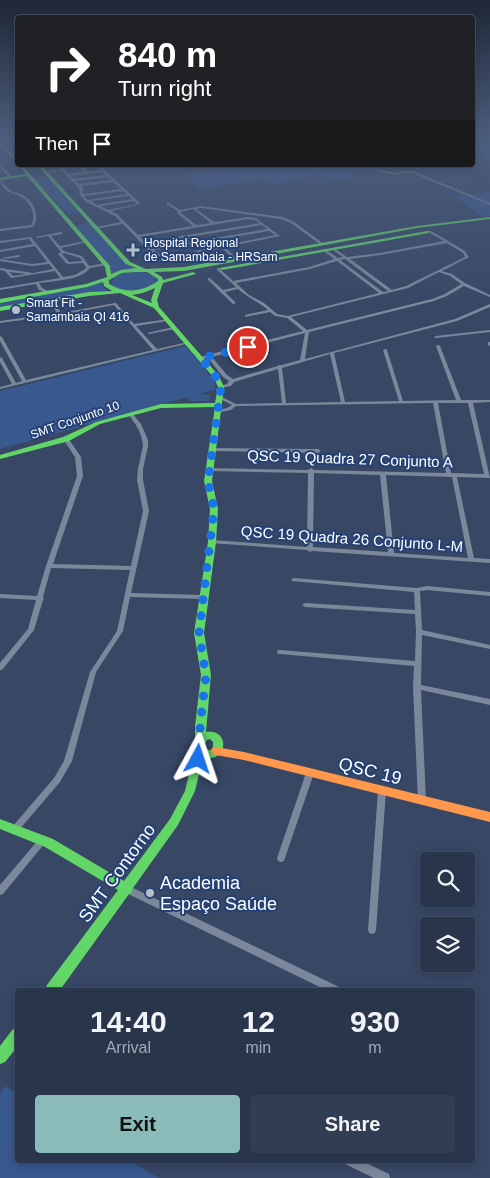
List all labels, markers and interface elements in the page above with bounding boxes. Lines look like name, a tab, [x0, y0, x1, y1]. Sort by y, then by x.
icon: right	[35, 35, 100, 100]
text: 840 m	[118, 35, 217, 74]
text: Turn right	[118, 76, 211, 101]
icon: arrive	[88, 130, 116, 158]
text: Then	[35, 133, 78, 154]
place label: Hospital Regional de Samambaia - HRSam	[144, 236, 277, 264]
marker: Hospital Regional de Samambaia - HRSam	[126, 243, 140, 257]
place label: Smart Fit - Samambaia QI 416	[26, 296, 130, 324]
marker: Smart Fit - Samambaia QI 416	[10, 304, 22, 316]
pin	[227, 326, 269, 368]
icon: arrive	[234, 333, 262, 361]
street label: SMT Conjunto 10	[29, 398, 122, 442]
street label: QSC 19 Quadra 27 Conjunto A	[247, 446, 453, 471]
street label: QSC 19 Quadra 26 Conjunto L-M	[240, 522, 464, 555]
position arrow	[171, 732, 223, 784]
street label: QSC 19	[337, 754, 403, 788]
street label: SMT Contorno	[75, 820, 159, 926]
map controls	[420, 852, 475, 972]
button: search	[420, 852, 475, 907]
place label: Academia Espaço Saúde	[160, 873, 277, 914]
marker: Academia Espaço Saúde	[144, 887, 156, 899]
button: layers	[420, 917, 475, 972]
text: 14:40	[90, 1005, 167, 1038]
text: 12	[242, 1005, 275, 1038]
text: 930	[350, 1005, 400, 1038]
text: Arrival	[106, 1039, 151, 1056]
text: min	[245, 1039, 271, 1056]
text: m	[368, 1039, 382, 1056]
button: Exit	[35, 1095, 240, 1153]
button: Share	[250, 1095, 455, 1153]

